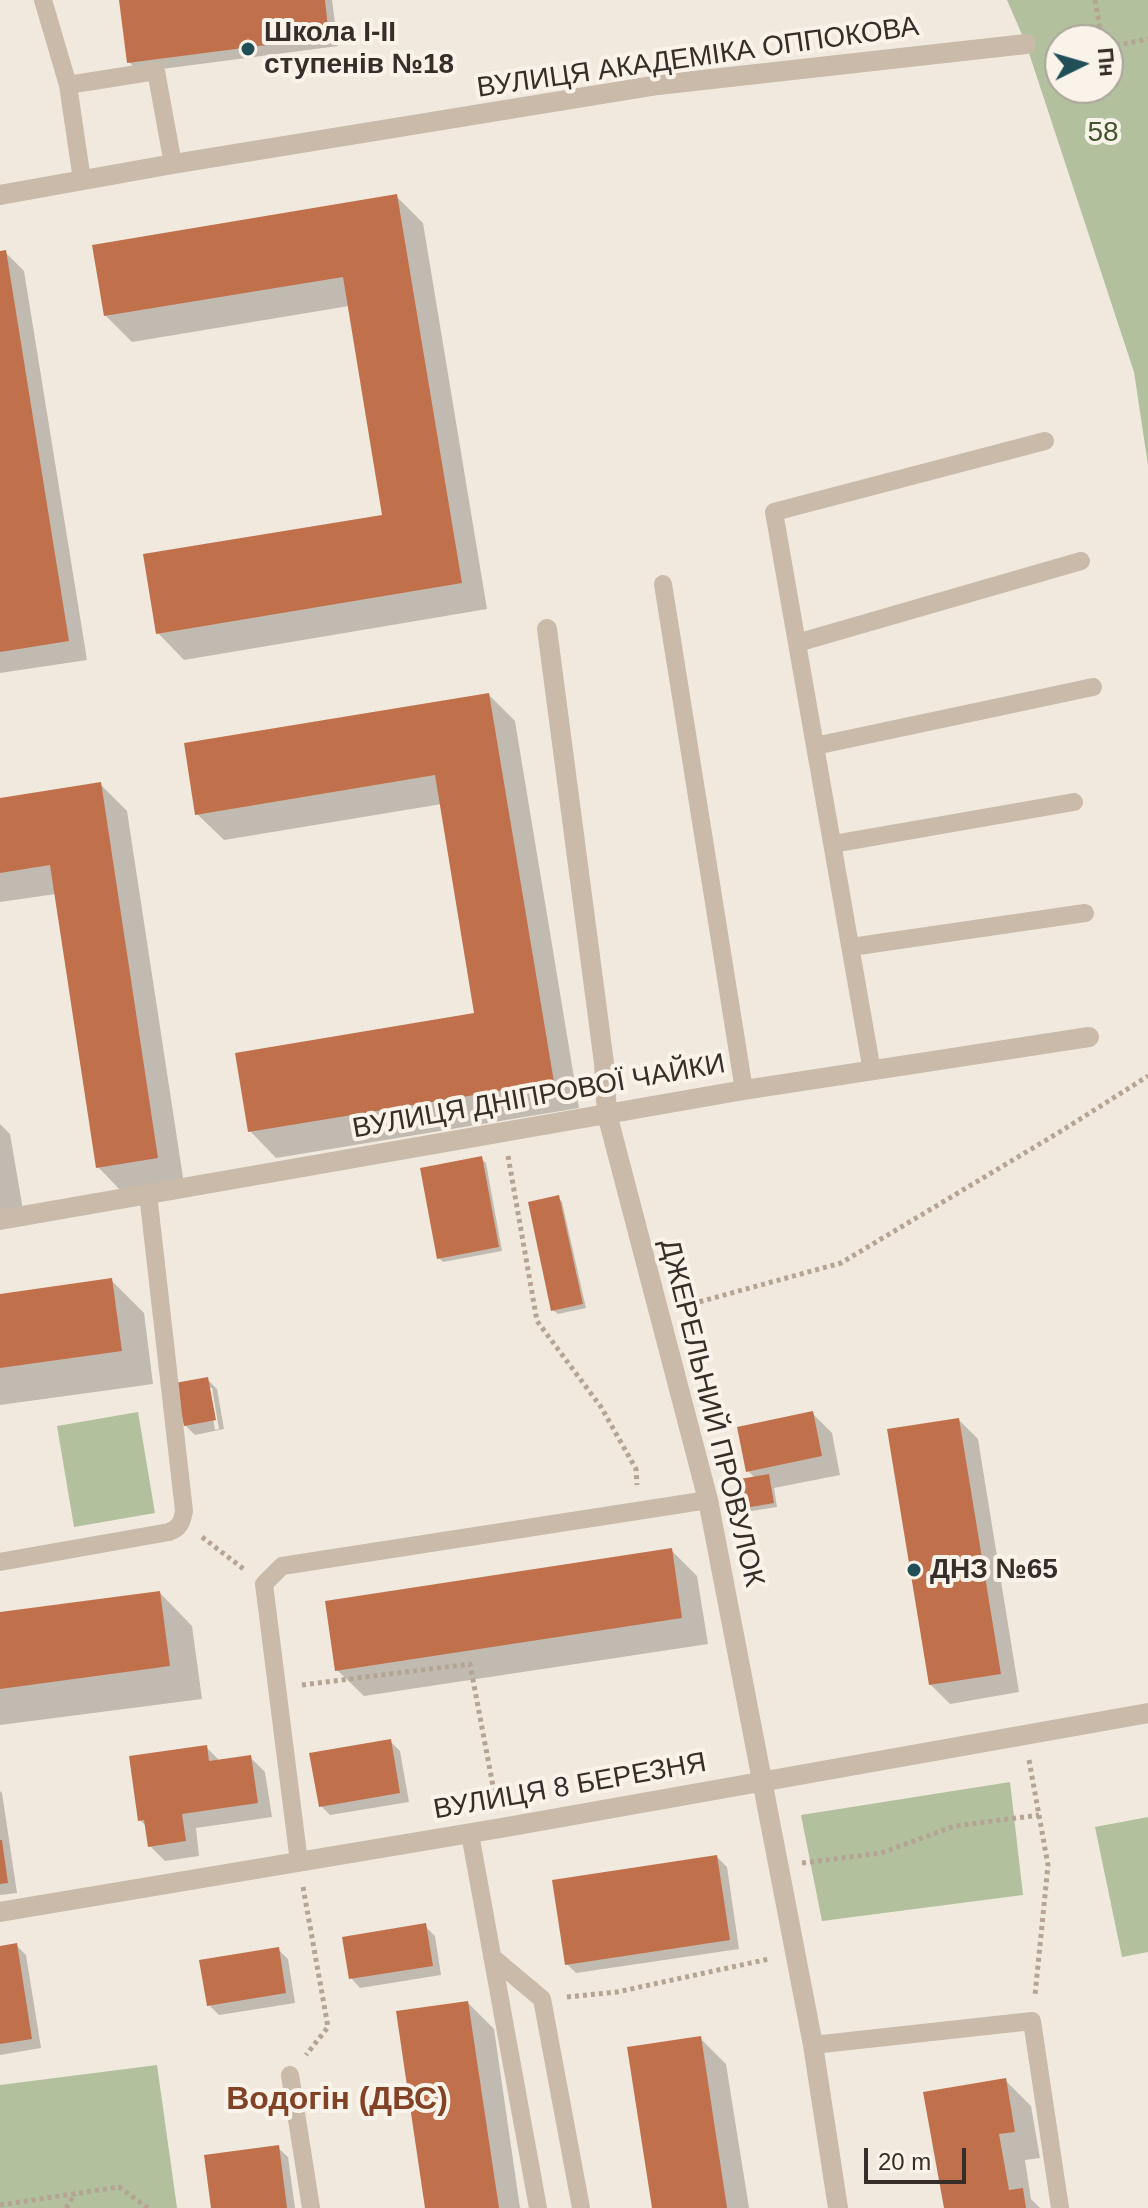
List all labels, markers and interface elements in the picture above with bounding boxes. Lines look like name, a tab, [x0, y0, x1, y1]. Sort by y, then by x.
street label: ВУЛИЦЯ АКАДЕМІКА ОППОКОВА	[475, 10, 921, 106]
place label: Школа I-II ступенів №18	[264, 16, 454, 82]
north arrow	[1044, 24, 1124, 104]
marker: Школа I-II ступенів №18	[239, 40, 257, 58]
text: Пн	[1093, 46, 1120, 78]
park label: 58	[1087, 116, 1119, 150]
street label: ВУЛИЦЯ ДНІПРОВОЇ ЧАЙКИ	[350, 1048, 728, 1146]
street label: ДЖЕРЕЛЬНИЙ ПРОВУЛОК	[652, 1236, 770, 1590]
place label: ДНЗ №65	[930, 1553, 1058, 1587]
marker: ДНЗ №65	[905, 1561, 923, 1579]
street label: ВУЛИЦЯ 8 БЕРЕЗНЯ	[431, 1746, 709, 1828]
district label: Водогін (ДВС)	[226, 2081, 448, 2119]
scale bar	[868, 2132, 970, 2182]
text: 20 m	[878, 2148, 931, 2175]

